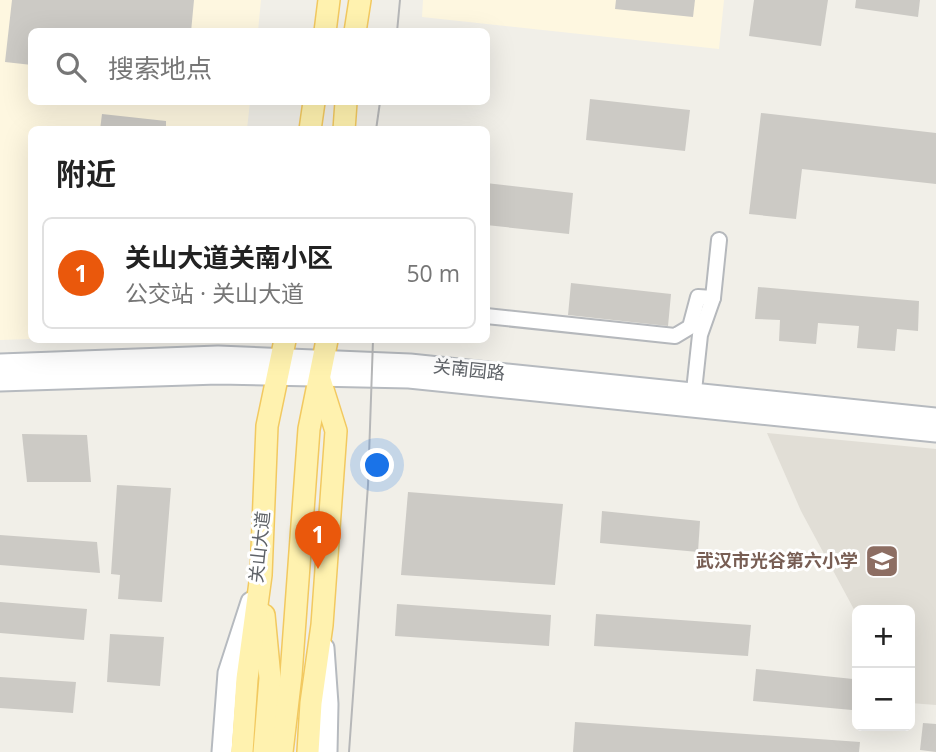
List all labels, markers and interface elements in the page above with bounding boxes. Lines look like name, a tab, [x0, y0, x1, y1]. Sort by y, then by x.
search box	[28, 28, 490, 105]
icon: search	[52, 48, 90, 86]
text: 搜索地点	[108, 50, 212, 86]
text: 附近	[56, 153, 116, 194]
text: 关山大道关南小区	[125, 239, 333, 275]
text: 1	[74, 257, 88, 289]
text: 50 m	[406, 257, 460, 289]
text: 公交站 · 关山大道	[125, 277, 304, 309]
street label: 关南园路	[432, 353, 506, 385]
your location	[360, 448, 394, 482]
street label: 关山大道	[243, 510, 275, 584]
pin: 1	[295, 511, 341, 569]
school or university icon: 武汉市光谷第六小学	[863, 542, 901, 580]
place label: 武汉市光谷第六小学	[696, 548, 858, 572]
map controls	[852, 605, 915, 731]
button: +	[852, 605, 915, 668]
button: −	[852, 668, 915, 731]

